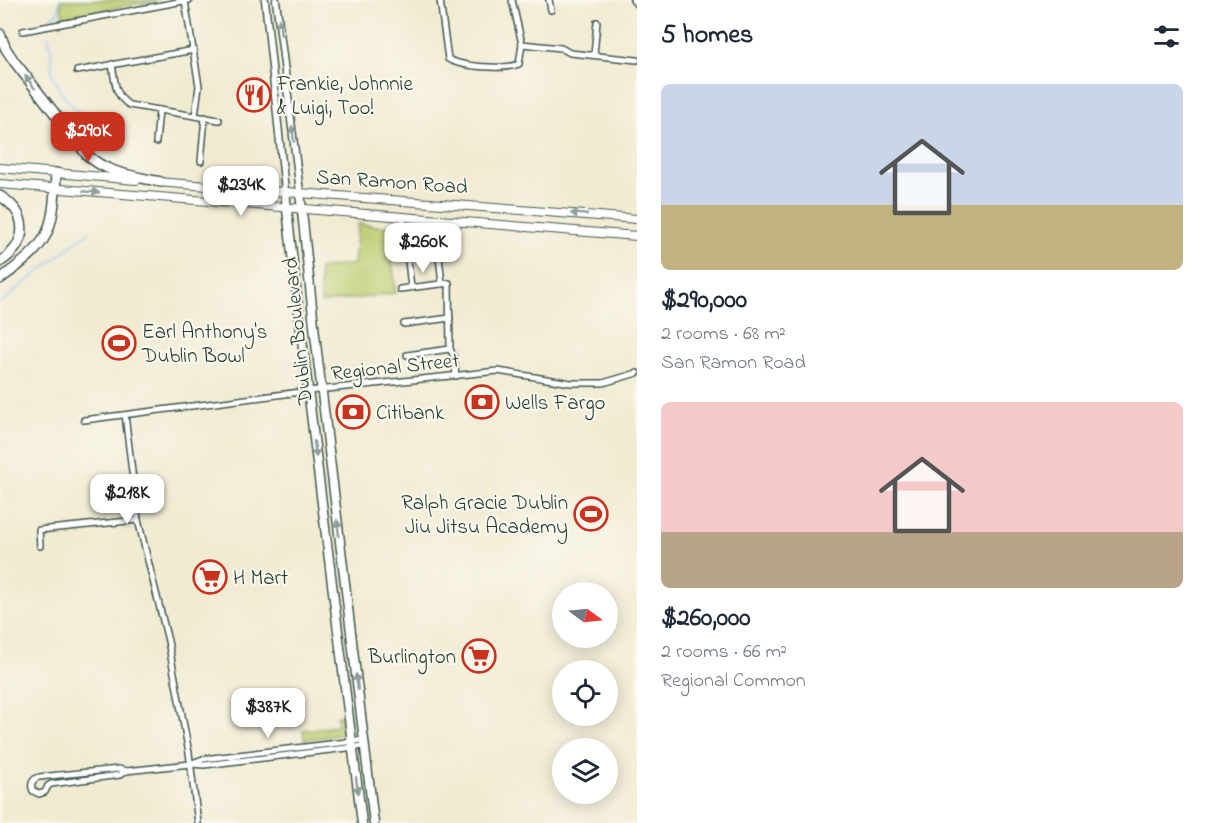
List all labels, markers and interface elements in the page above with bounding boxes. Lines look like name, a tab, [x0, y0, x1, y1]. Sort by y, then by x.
text: 5 homes	[661, 17, 753, 55]
one-way arrow	[275, 18, 285, 37]
icon: filters	[1150, 20, 1183, 53]
place label: Frankie, Johnnie & Luigi, Too!	[276, 70, 413, 126]
one-way arrow	[25, 75, 37, 90]
restaurant icon: Frankie, Johnnie & Luigi, Too!	[236, 77, 272, 113]
pin: $290K	[46, 112, 130, 163]
text: $290K	[65, 117, 111, 146]
icon: home	[868, 123, 976, 231]
one-way arrow	[289, 124, 298, 143]
street label: San Ramon Road	[315, 163, 469, 203]
pin: $234K	[199, 166, 283, 217]
text: $234K	[217, 171, 265, 200]
one-way arrow	[81, 187, 100, 196]
one-way arrow	[569, 210, 588, 219]
pin: $260K	[381, 223, 465, 274]
text: $260K	[398, 228, 448, 257]
street label: Dublin Boulevard	[276, 255, 322, 407]
text: $290,000	[661, 282, 747, 320]
place label: Earl Anthony's Dublin Bowl	[141, 318, 268, 372]
text: 2 rooms · 68 m²	[661, 320, 786, 349]
sports icon: Earl Anthony's Dublin Bowl	[101, 325, 137, 361]
street label: Regional Street	[330, 346, 461, 392]
text: San Ramon Road	[661, 349, 806, 378]
bank icon: Wells Fargo	[464, 384, 500, 420]
place label: Wells Fargo	[505, 389, 606, 421]
bank icon: Citibank	[335, 394, 371, 430]
place label: Citibank	[376, 399, 445, 429]
one-way arrow	[310, 440, 320, 459]
icon: home	[868, 441, 976, 549]
pin: $218K	[85, 474, 169, 525]
text: $218K	[104, 479, 150, 508]
place label: Ralph Gracie Dublin Jiu Jitsu Academy	[401, 489, 568, 545]
sports icon: Ralph Gracie Dublin Jiu Jitsu Academy	[573, 496, 609, 532]
one-way arrow	[334, 518, 343, 537]
supermarket icon: H Mart	[192, 559, 228, 595]
place label: H Mart	[233, 564, 288, 594]
north arrow	[552, 582, 618, 648]
map controls	[552, 582, 618, 804]
text: $260,000	[661, 600, 751, 638]
supermarket icon: Burlington	[461, 638, 497, 674]
text: 2 rooms · 66 m²	[661, 638, 787, 667]
place label: Burlington	[367, 643, 456, 675]
button: locate	[552, 660, 618, 726]
text: Regional Common	[661, 667, 806, 696]
one-way arrow	[352, 672, 362, 691]
pin: $387K	[226, 688, 310, 739]
text: $387K	[245, 693, 291, 722]
button: layers	[552, 738, 618, 804]
one-way arrow	[353, 776, 362, 795]

